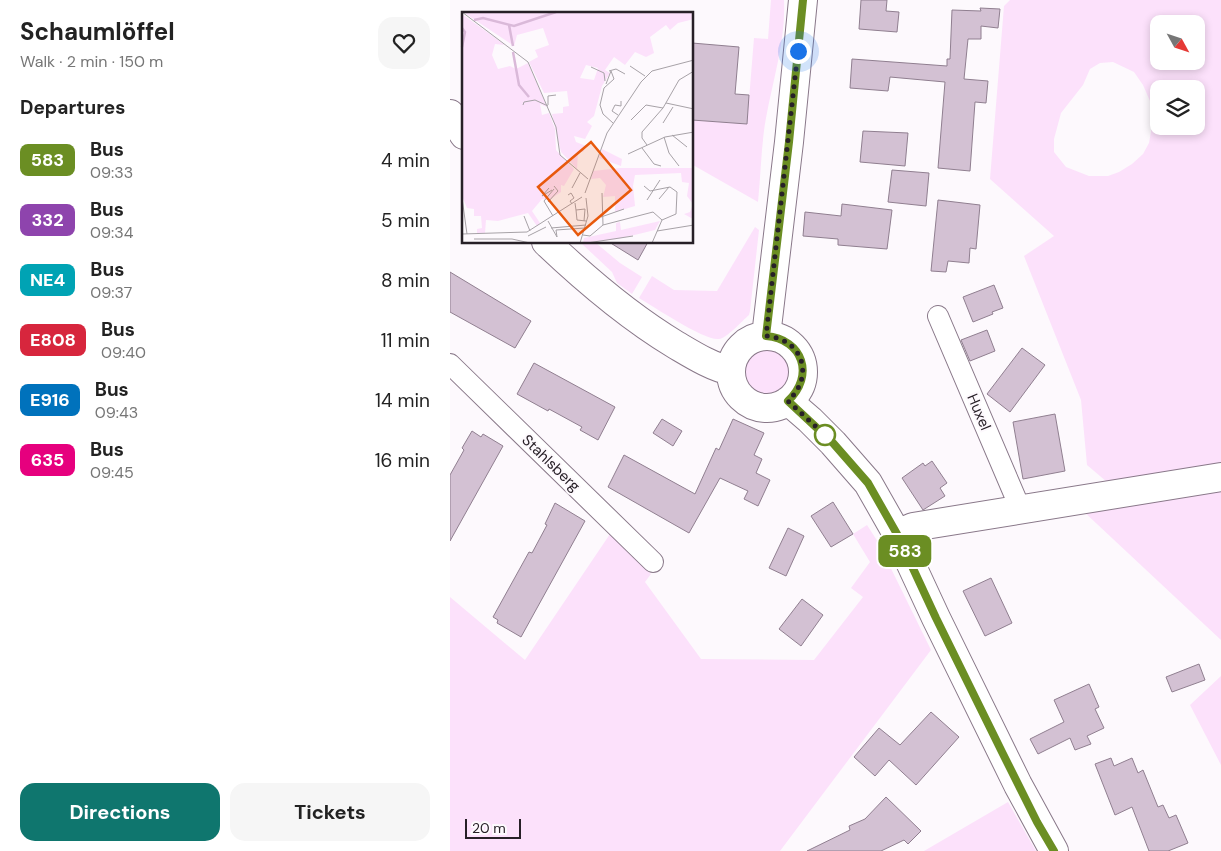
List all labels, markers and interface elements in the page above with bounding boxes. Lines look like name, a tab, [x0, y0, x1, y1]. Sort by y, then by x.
inset map	[462, 12, 694, 244]
north arrow	[1150, 15, 1205, 70]
map controls	[1150, 15, 1205, 135]
text: Schaumlöffel	[20, 16, 175, 47]
button: heart	[378, 17, 430, 69]
your location	[786, 39, 811, 64]
text: Walk · 2 min · 150 m	[20, 51, 163, 72]
button: layers	[1150, 80, 1205, 135]
text: Departures	[20, 95, 125, 120]
text: Bus	[90, 137, 124, 162]
text: 583	[31, 148, 64, 172]
text: 4 min	[381, 148, 430, 173]
text: 09:33	[90, 162, 133, 183]
text: Bus	[90, 197, 124, 222]
text: 332	[31, 208, 64, 232]
text: 5 min	[381, 208, 430, 233]
text: 09:34	[90, 222, 133, 243]
text: Bus	[90, 257, 124, 282]
text: NE4	[30, 268, 65, 292]
text: 8 min	[381, 268, 430, 293]
text: 09:37	[90, 282, 132, 303]
text: Bus	[101, 317, 135, 342]
text: E808	[30, 328, 76, 352]
text: 11 min	[381, 328, 430, 353]
text: 09:40	[101, 342, 146, 363]
text: Bus	[95, 377, 129, 402]
text: E916	[30, 388, 70, 412]
text: 14 min	[375, 388, 430, 413]
street label: Huxel	[962, 391, 996, 433]
text: 09:43	[95, 402, 138, 423]
unlabelled marker	[814, 424, 836, 446]
street label: Stahlsberg	[517, 430, 585, 496]
text: Bus	[90, 437, 124, 462]
text: 635	[31, 448, 64, 472]
text: 16 min	[375, 448, 430, 473]
text: 09:45	[90, 462, 134, 483]
line badge: 583	[876, 535, 934, 567]
text: 583	[888, 539, 922, 563]
button: Directions	[20, 783, 220, 841]
button: Tickets	[230, 783, 430, 841]
scale bar	[465, 816, 521, 839]
text: 20 m	[472, 819, 506, 837]

